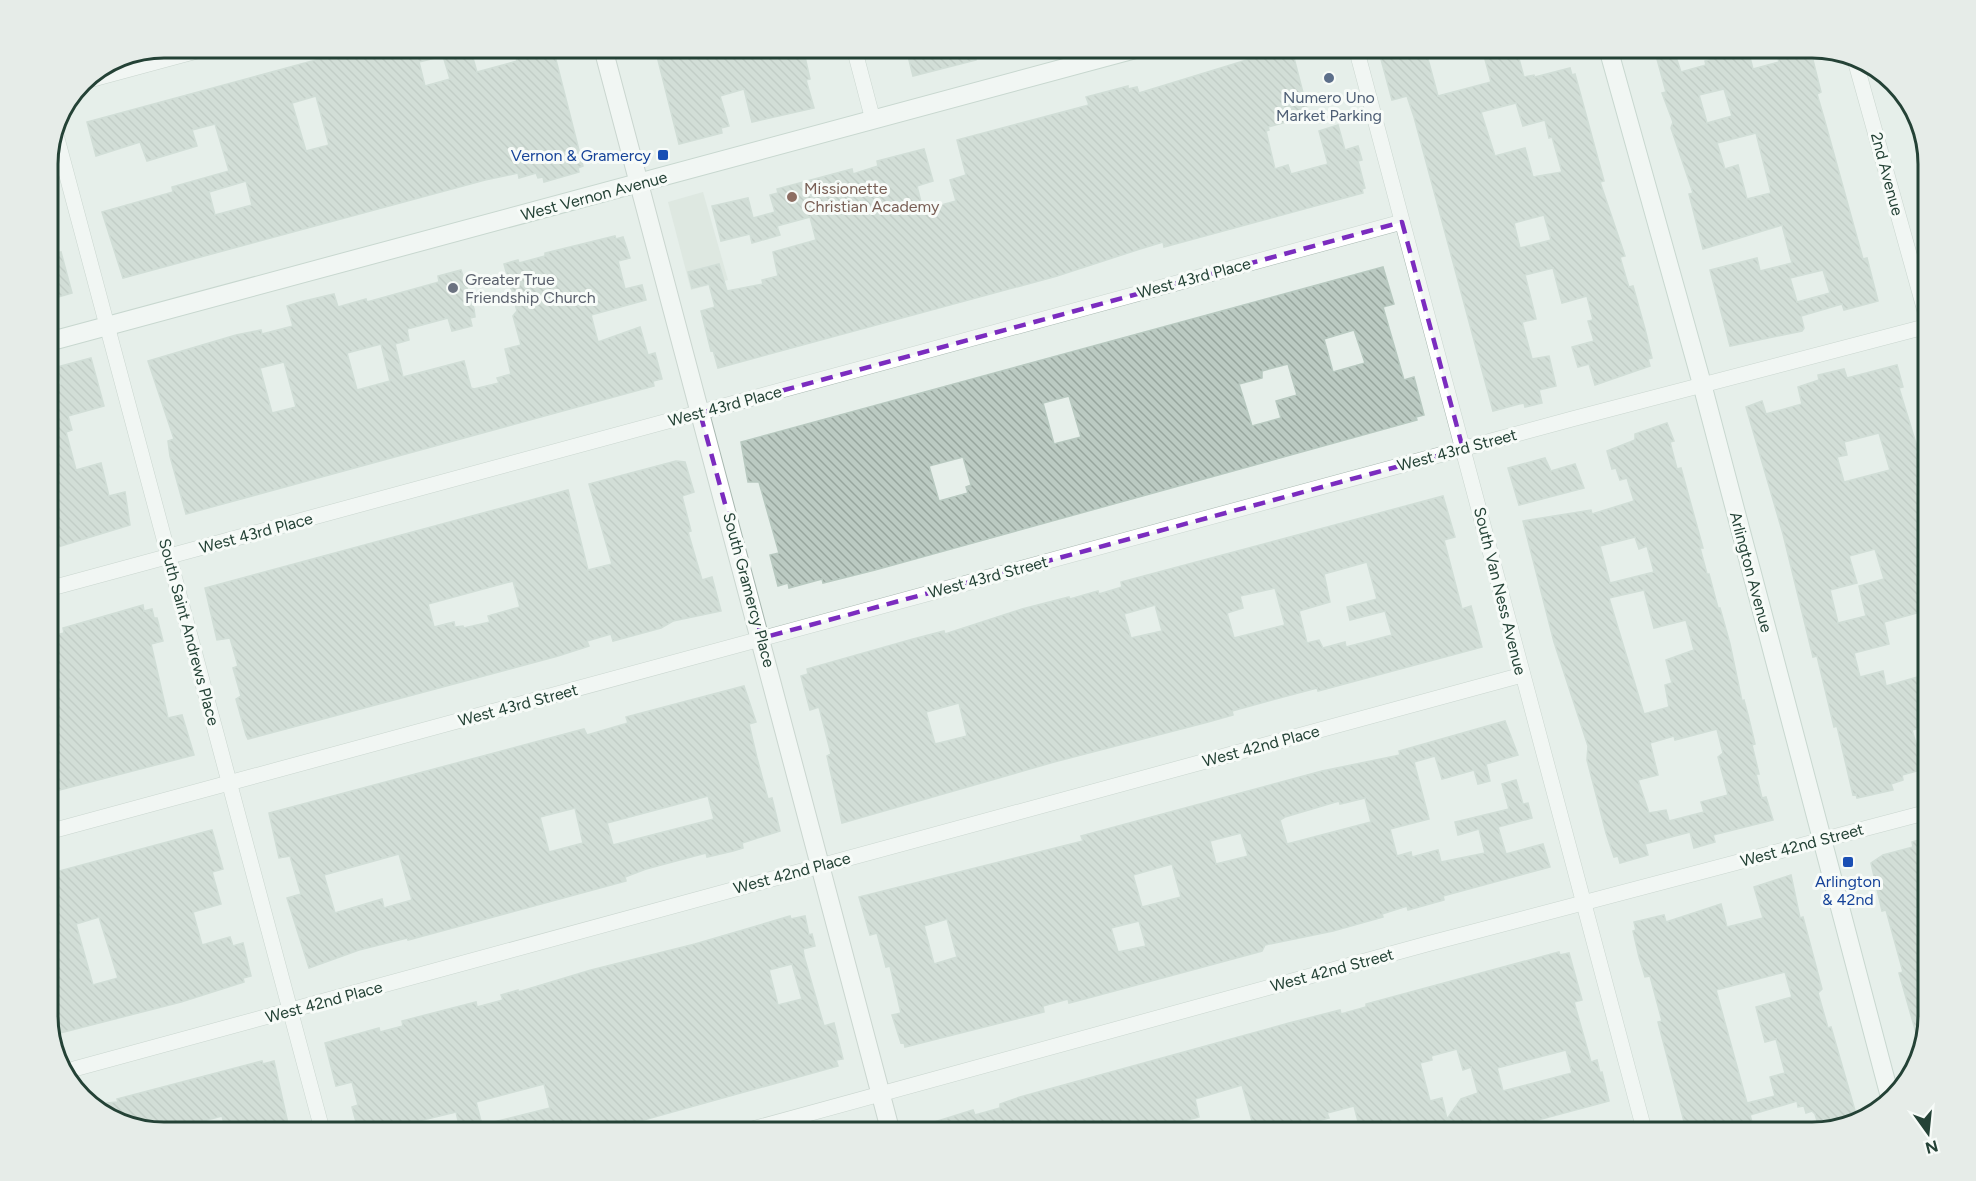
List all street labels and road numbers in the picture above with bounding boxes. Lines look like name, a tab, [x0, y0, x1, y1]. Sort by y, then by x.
street label: 2nd Avenue	[1867, 130, 1907, 218]
street label: West Vernon Avenue	[519, 167, 669, 225]
street label: West 43rd Place	[1135, 254, 1253, 302]
street label: West 43rd Place	[666, 382, 784, 430]
street label: West 43rd Street	[1395, 425, 1519, 475]
street label: South Van Ness Avenue	[1470, 505, 1530, 677]
street label: West 43rd Place	[197, 509, 315, 557]
street label: South Gramercy Place	[719, 510, 779, 670]
street label: Arlington Avenue	[1726, 510, 1776, 635]
street label: South Saint Andrews Place	[155, 536, 223, 728]
street label: West 43rd Street	[926, 552, 1050, 602]
street label: West 43rd Street	[456, 680, 580, 730]
street label: West 42nd Place	[1200, 721, 1322, 771]
street label: West 42nd Street	[1738, 819, 1866, 871]
street label: West 42nd Place	[731, 848, 853, 898]
street label: West 42nd Street	[1268, 944, 1396, 996]
street label: West 42nd Place	[263, 977, 385, 1027]

